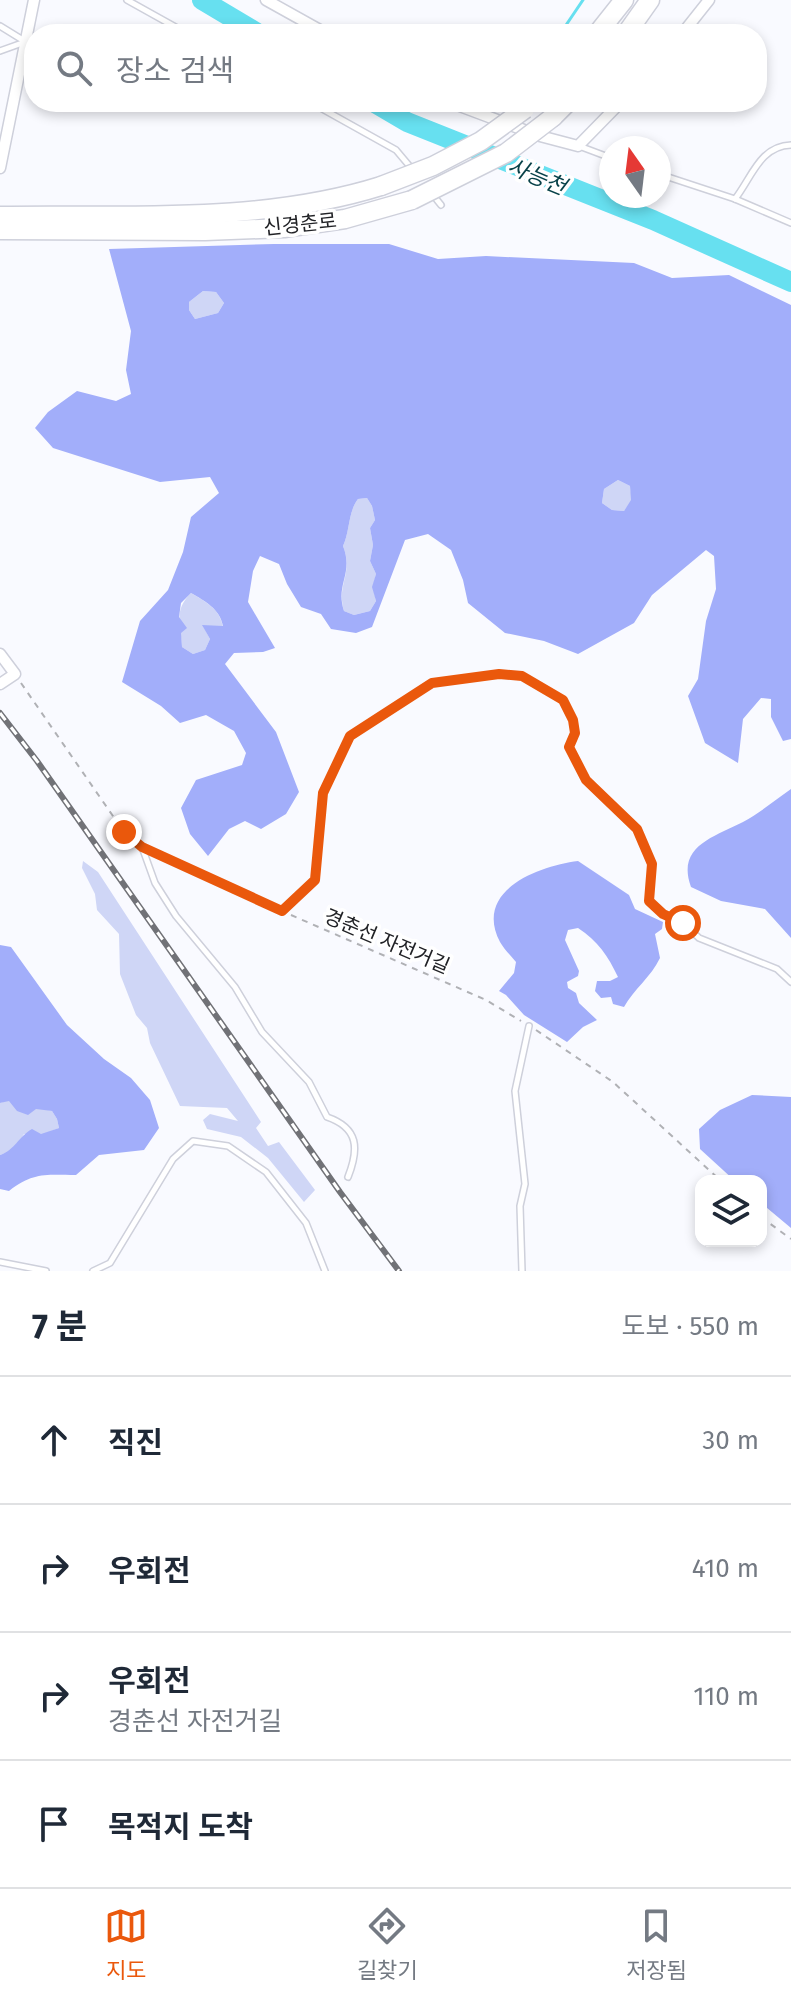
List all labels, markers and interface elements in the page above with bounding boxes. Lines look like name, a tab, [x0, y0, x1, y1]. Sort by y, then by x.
search box	[24, 24, 767, 112]
icon: search	[52, 46, 96, 90]
text: 장소 검색	[116, 53, 234, 89]
north arrow	[599, 136, 671, 208]
water label: 사능천	[504, 152, 573, 202]
street label: 신경춘로	[262, 208, 338, 240]
route end	[106, 814, 142, 850]
street label: 경춘선 자전거길	[321, 904, 453, 978]
route start	[665, 905, 701, 941]
map controls	[695, 1175, 767, 1247]
button: layers	[695, 1175, 767, 1247]
text: 7 분	[32, 1306, 87, 1347]
text: 도보 · 550 m	[622, 1311, 759, 1342]
icon: ahead	[32, 1418, 76, 1462]
text: 직진	[108, 1425, 163, 1461]
text: 30 m	[702, 1425, 759, 1456]
icon: right	[32, 1546, 76, 1590]
text: 우회전	[108, 1553, 191, 1589]
text: 410 m	[692, 1553, 759, 1584]
text: 우회전	[108, 1663, 191, 1699]
icon: right	[32, 1674, 76, 1718]
text: 110 m	[693, 1681, 759, 1712]
text: 경춘선 자전거길	[108, 1706, 282, 1737]
icon: arrive	[32, 1802, 76, 1846]
text: 목적지 도착	[108, 1809, 253, 1845]
tab: 지도	[104, 1904, 148, 1984]
tab: 길찾기	[357, 1904, 417, 1984]
tab: 저장됨	[626, 1904, 687, 1984]

